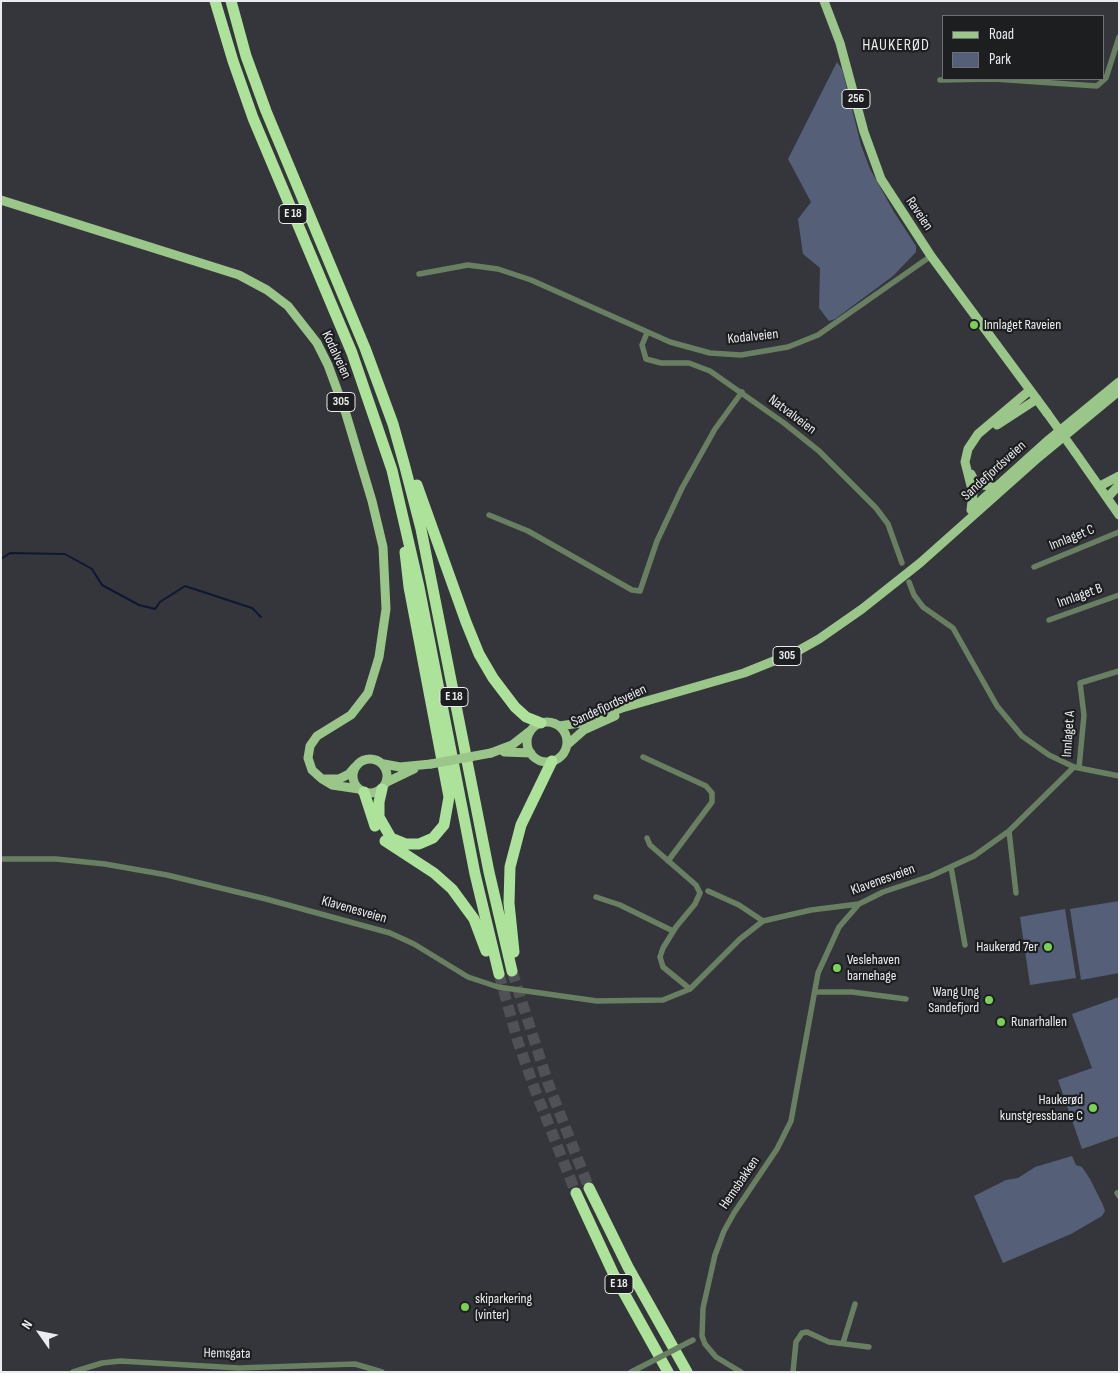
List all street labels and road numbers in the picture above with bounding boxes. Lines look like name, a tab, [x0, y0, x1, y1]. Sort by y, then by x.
road number: 256	[842, 90, 870, 108]
street label: Raveien	[902, 194, 936, 234]
road number: E 18	[279, 204, 307, 223]
street label: Kodalveien	[727, 326, 779, 348]
street label: Kodalveien	[318, 328, 354, 382]
road number: 305	[327, 392, 355, 412]
street label: Natvalveien	[765, 392, 819, 438]
street label: Sandefjordsveien	[958, 438, 1030, 504]
street label: Innlaget C	[1047, 521, 1097, 555]
street label: Innlaget B	[1055, 580, 1105, 612]
road number: 305	[773, 646, 801, 666]
street label: Sandefjordsveien	[569, 681, 649, 731]
road number: E 18	[440, 688, 468, 706]
street label: Innlaget A	[1059, 710, 1079, 758]
street label: Klavenesveien	[849, 861, 917, 899]
street label: Klavenesveien	[320, 893, 388, 927]
street label: Hemsbakken	[716, 1153, 764, 1213]
road number: E 18	[605, 1274, 633, 1294]
street label: Hemsgata	[203, 1345, 251, 1363]

